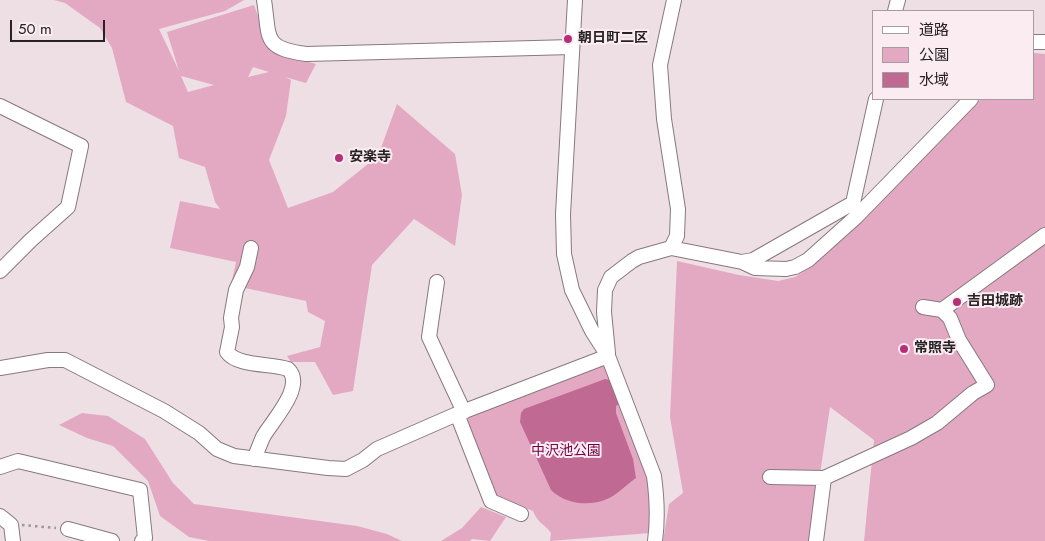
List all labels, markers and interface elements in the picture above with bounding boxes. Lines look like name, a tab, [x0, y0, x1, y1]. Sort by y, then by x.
scale bar	[12, 10, 108, 42]
legend	[872, 10, 1035, 100]
text: 50 m	[18, 18, 52, 40]
text: 道路	[919, 19, 949, 41]
place label: 朝日町二区	[578, 31, 648, 47]
marker: 朝日町二区	[562, 33, 574, 45]
text: 公園	[919, 44, 949, 66]
text: 水域	[919, 69, 949, 91]
place label: 安楽寺	[349, 150, 391, 166]
marker: 安楽寺	[333, 152, 345, 164]
place label: 吉田城跡	[967, 294, 1023, 310]
marker: 吉田城跡	[951, 296, 963, 308]
place label: 常照寺	[914, 341, 956, 357]
marker: 常照寺	[898, 343, 910, 355]
park label: 中沢池公園	[531, 444, 601, 460]

